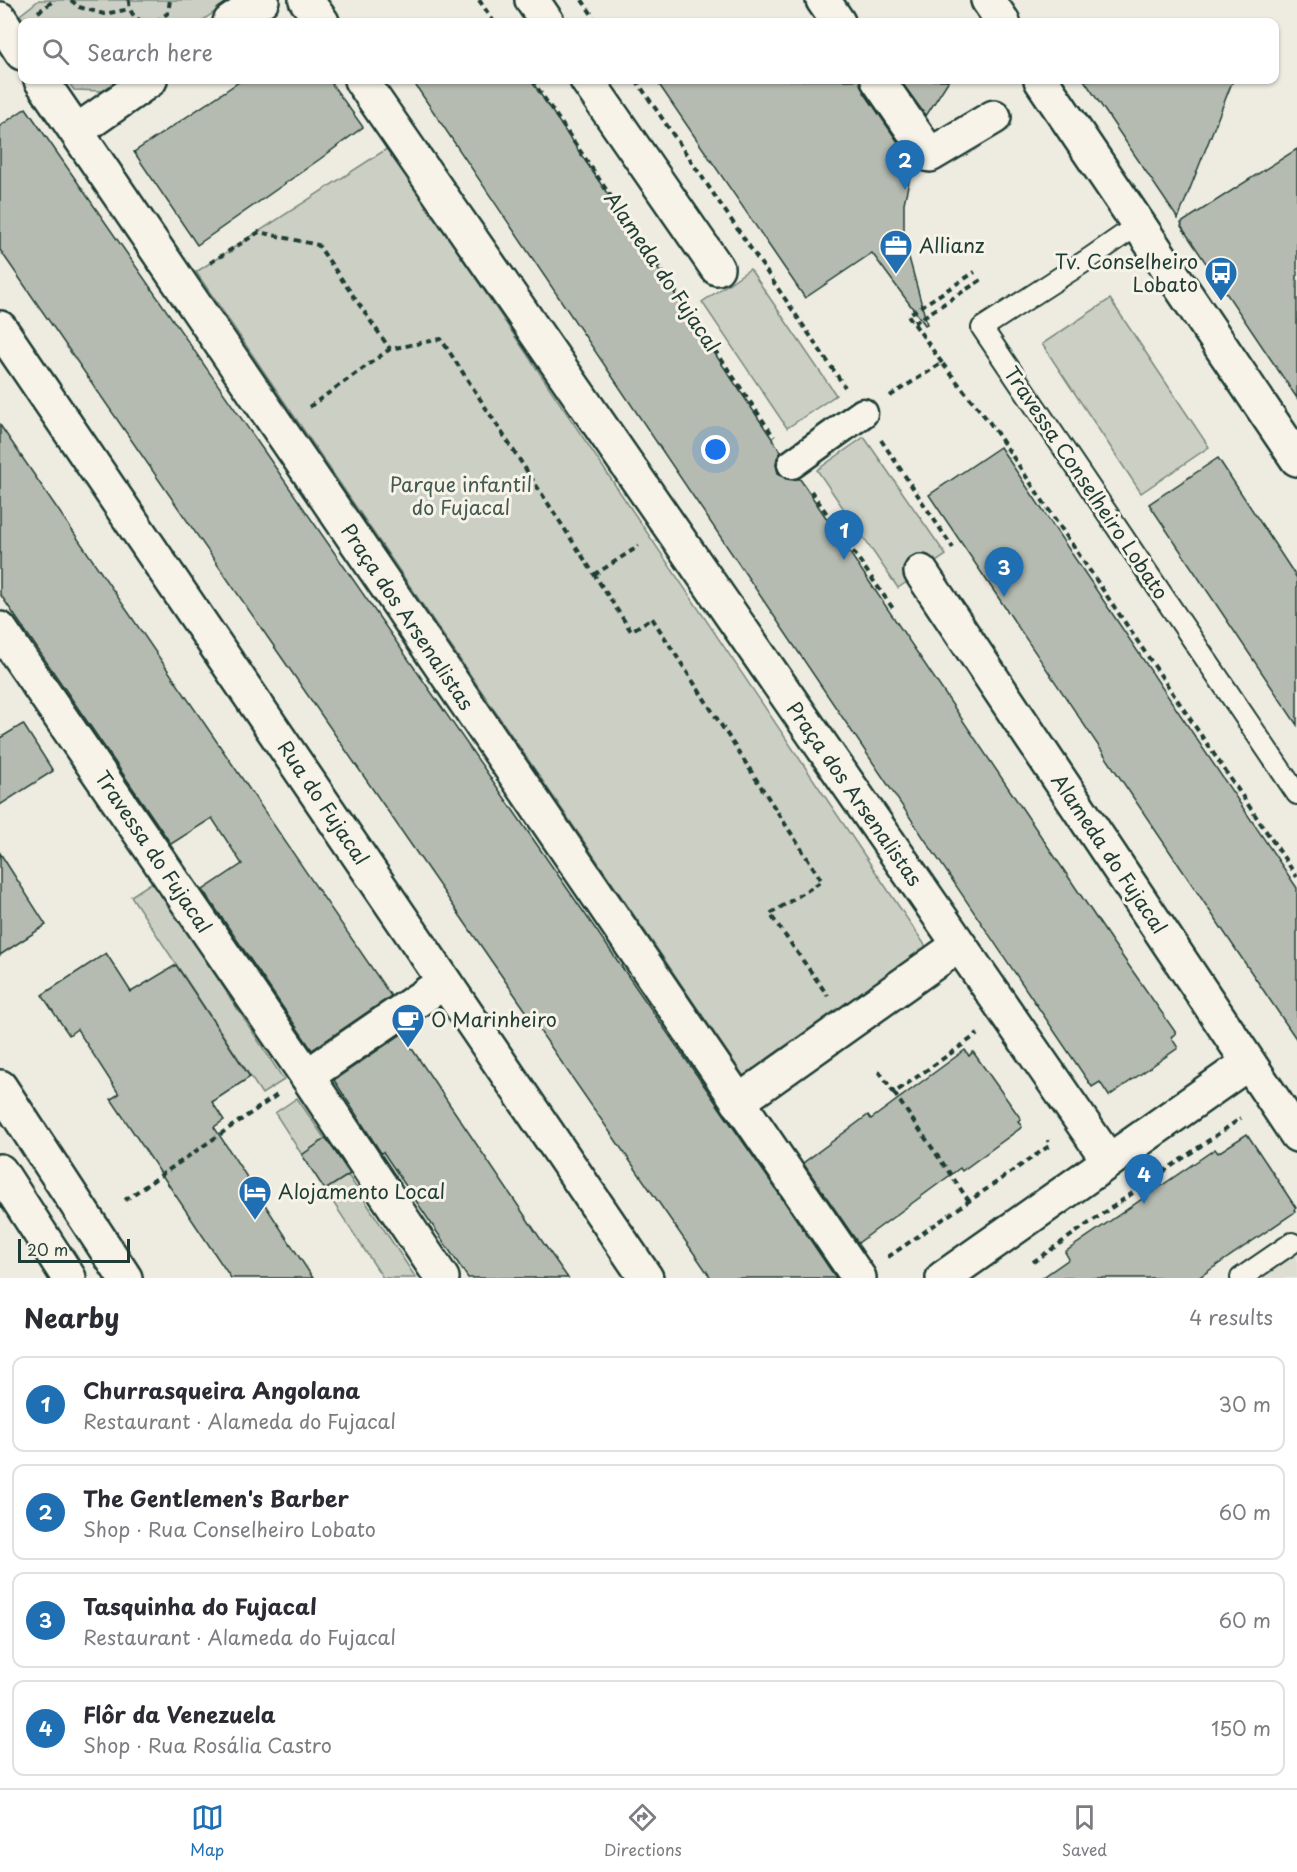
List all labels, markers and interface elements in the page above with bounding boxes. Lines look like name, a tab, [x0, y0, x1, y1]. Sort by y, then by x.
search box	[18, 18, 1279, 84]
icon: search	[39, 35, 72, 68]
text: Search here	[87, 35, 213, 68]
pin: 2	[886, 140, 924, 190]
street label: Alameda do Fujacal	[598, 185, 728, 358]
office icon: Allianz	[878, 228, 914, 275]
place label: Allianz	[919, 230, 985, 260]
place label: Tv. Conselheiro Lobato	[1055, 246, 1198, 299]
bus stop icon: Tv. Conselheiro Lobato	[1203, 255, 1239, 302]
street label: Travessa Conselheiro Lobato	[997, 360, 1176, 605]
your location	[701, 435, 730, 464]
park label: Parque infantil do Fujacal	[390, 469, 532, 522]
pin: 1	[824, 510, 864, 560]
street label: Praça dos Arsenalistas	[334, 517, 482, 716]
pin: 3	[984, 548, 1024, 597]
street label: Praça dos Arsenalistas	[780, 695, 930, 892]
street label: Rua do Fujacal	[271, 734, 377, 871]
street label: Travessa do Fujacal	[88, 764, 220, 939]
street label: Alameda do Fujacal	[1045, 767, 1175, 940]
cafe icon: O Marinheiro	[390, 1002, 426, 1049]
place label: O Marinheiro	[431, 1004, 557, 1034]
pin: 4	[1124, 1154, 1164, 1204]
hotel icon: Alojamento Local	[237, 1174, 273, 1221]
place label: Alojamento Local	[278, 1176, 445, 1206]
scale bar	[18, 1236, 130, 1264]
text: 20 m	[27, 1237, 68, 1261]
text: Nearby	[24, 1298, 119, 1337]
text: 4 results	[1189, 1302, 1273, 1332]
text: Churrasqueira Angolana	[83, 1373, 360, 1406]
text: 1	[41, 1389, 50, 1419]
text: 30 m	[1218, 1389, 1271, 1419]
text: Restaurant · Alameda do Fujacal	[83, 1406, 396, 1436]
text: The Gentlemen's Barber	[83, 1481, 349, 1514]
text: 2	[38, 1497, 53, 1527]
text: 60 m	[1219, 1497, 1271, 1527]
text: Shop · Rua Conselheiro Lobato	[83, 1514, 376, 1544]
text: Tasquinha do Fujacal	[83, 1589, 317, 1622]
text: 3	[39, 1605, 52, 1635]
text: 60 m	[1219, 1605, 1271, 1635]
text: Restaurant · Alameda do Fujacal	[83, 1622, 396, 1652]
text: Flôr da Venezuela	[83, 1697, 276, 1730]
text: 4	[39, 1713, 52, 1743]
text: 150 m	[1211, 1713, 1271, 1743]
text: Shop · Rua Rosália Castro	[83, 1730, 332, 1760]
tab: Map	[190, 1801, 224, 1861]
tab: Directions	[604, 1801, 682, 1861]
tab: Saved	[1062, 1801, 1107, 1861]

